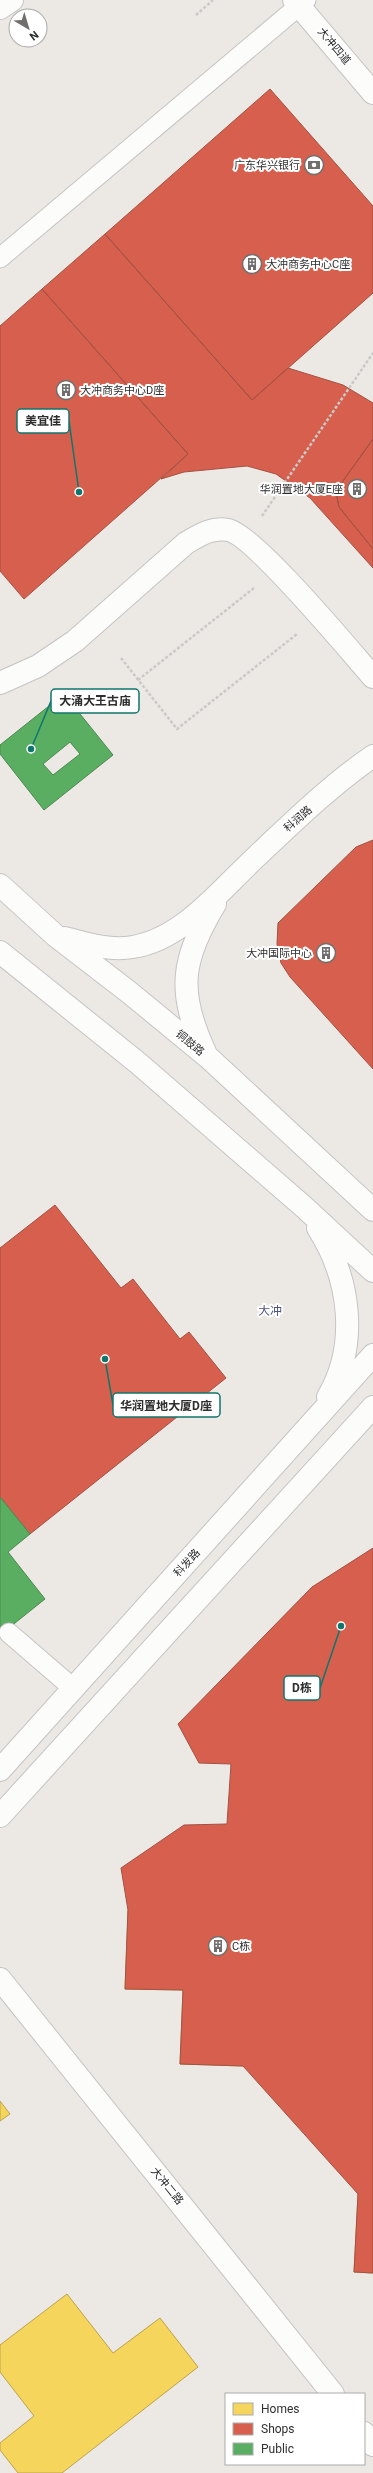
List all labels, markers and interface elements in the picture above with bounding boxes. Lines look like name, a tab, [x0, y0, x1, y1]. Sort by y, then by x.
north arrow	[8, 8, 48, 48]
street label: 大冲四道	[315, 25, 353, 67]
text: N	[27, 28, 41, 43]
bank icon: 广东华兴银行	[303, 154, 325, 176]
place label: 广东华兴银行	[234, 159, 300, 172]
building icon: 大冲商务中心C座	[241, 253, 263, 275]
place label: 大冲商务中心C座	[266, 258, 350, 271]
building icon: 大冲商务中心D座	[55, 379, 77, 401]
place label: 大冲商务中心D座	[80, 384, 164, 397]
callout: 美宜佳	[17, 409, 69, 433]
text: 美宜佳	[25, 414, 61, 428]
building icon: 华润置地大厦E座	[346, 478, 368, 500]
place label: 华润置地大厦E座	[260, 483, 343, 496]
callout: 大涌大王古庙	[51, 689, 139, 713]
text: 大涌大王古庙	[59, 694, 131, 708]
street label: 科润路	[281, 803, 315, 835]
building icon: 大冲国际中心	[315, 942, 337, 964]
place label: 大冲国际中心	[246, 947, 312, 960]
street label: 铜鼓路	[173, 1027, 207, 1059]
district label: 大冲	[258, 1304, 282, 1318]
callout: 华润置地大厦D座	[113, 1393, 220, 1417]
text: 华润置地大厦D座	[120, 1399, 212, 1413]
street label: 科发路	[171, 1546, 203, 1580]
callout: D栋	[284, 1676, 320, 1700]
text: D栋	[292, 1681, 312, 1695]
building icon: C栋	[207, 1935, 229, 1957]
place label: C栋	[232, 1940, 250, 1953]
street label: 大冲二路	[148, 2165, 186, 2207]
legend	[225, 2393, 365, 2465]
text: Homes	[261, 2402, 299, 2416]
text: Shops	[261, 2422, 295, 2436]
text: Public	[261, 2442, 294, 2456]

